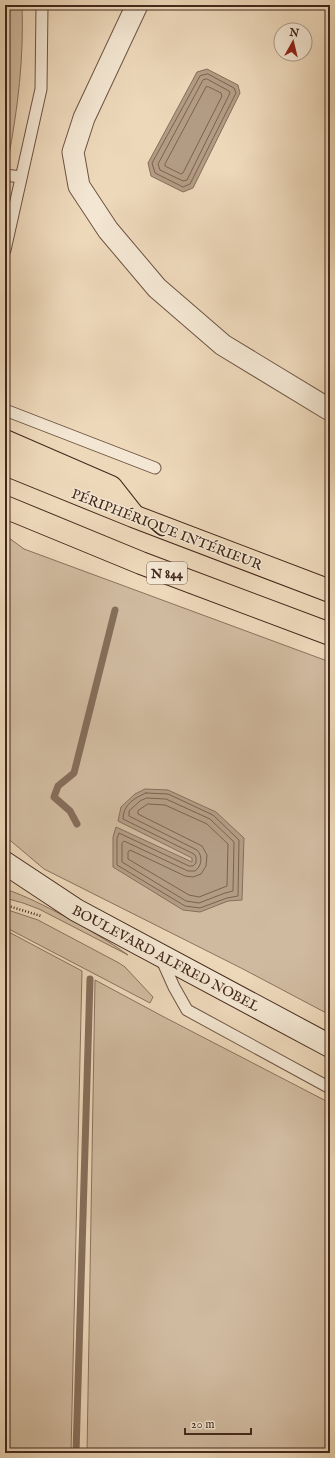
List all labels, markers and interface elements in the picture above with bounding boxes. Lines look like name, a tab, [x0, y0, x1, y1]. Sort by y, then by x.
north arrow	[273, 22, 313, 62]
text: N	[288, 25, 300, 41]
street label: PÉRIPHÉRIQUE INTÉRIEUR	[69, 484, 265, 575]
road number: N 844	[147, 562, 187, 584]
street label: BOULEVARD ALFRED NOBEL	[69, 902, 263, 1016]
scale bar	[185, 1410, 251, 1436]
text: 20 m	[191, 1417, 214, 1432]

